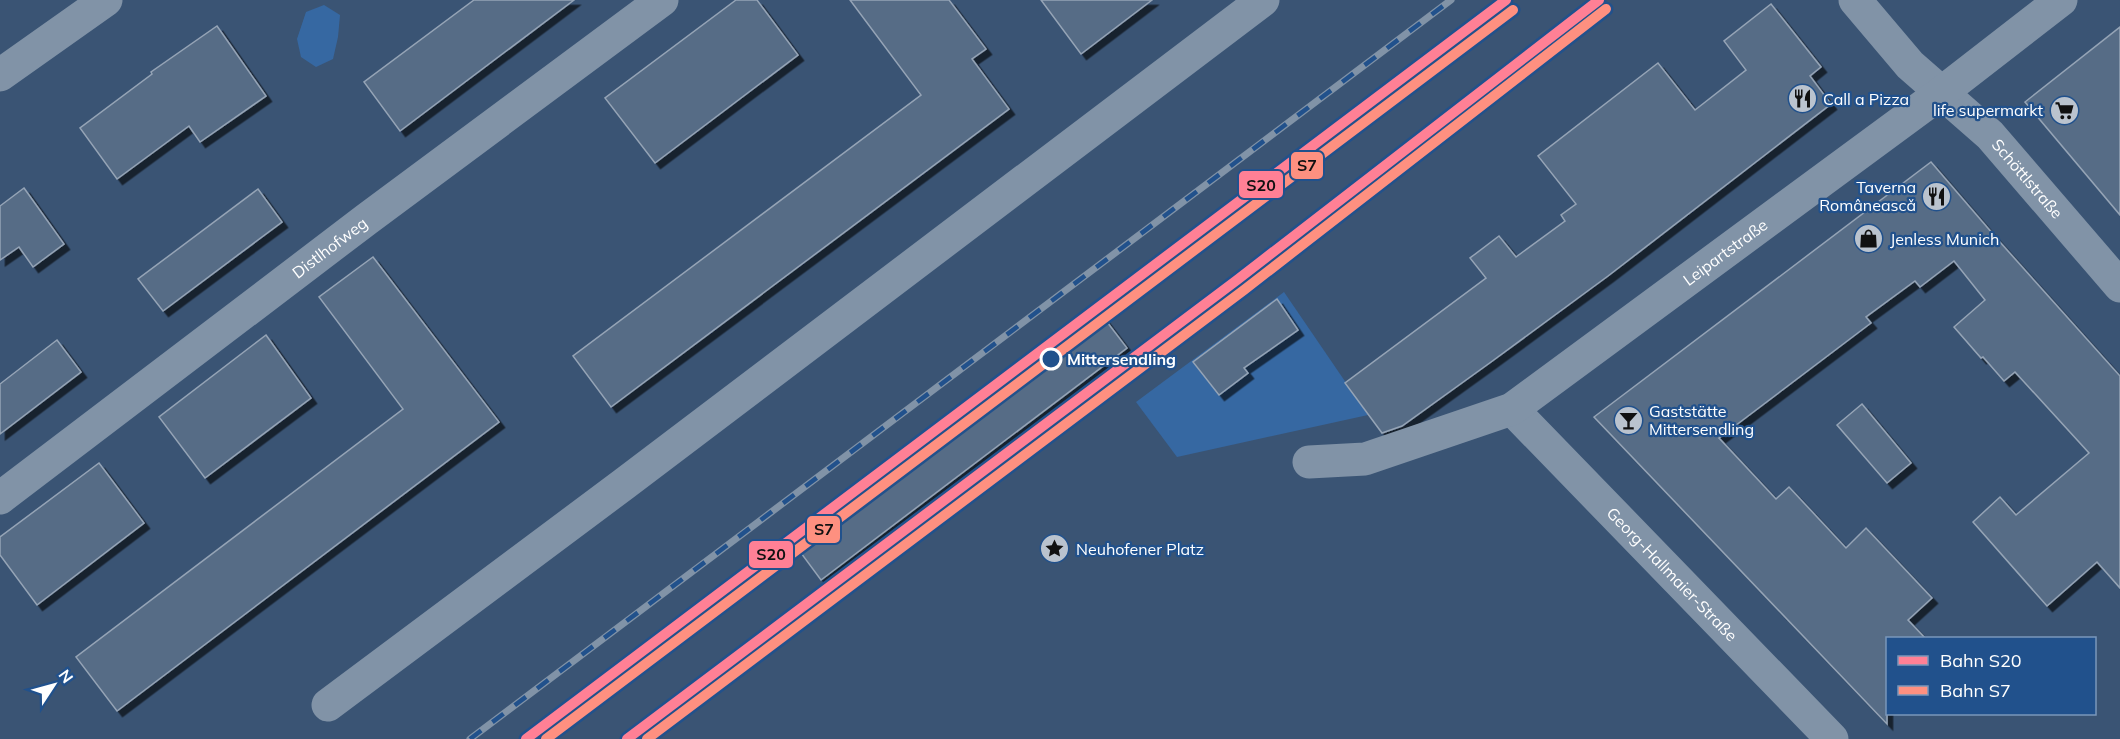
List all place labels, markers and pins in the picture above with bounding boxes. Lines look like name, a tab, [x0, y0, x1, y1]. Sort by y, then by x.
restaurant icon: Call a Pizza	[1786, 83, 1818, 115]
place label: Call a Pizza	[1823, 89, 1909, 109]
supermarket icon: life supermarkt	[2048, 94, 2080, 126]
place label: life supermarkt	[1933, 100, 2043, 120]
place label: Taverna Româneascǎ	[1819, 177, 1916, 215]
restaurant icon: Taverna Româneascǎ	[1921, 180, 1953, 212]
shop icon: Jenless Munich	[1853, 223, 1885, 255]
place label: Jenless Munich	[1890, 229, 1999, 249]
marker: Mittersendling	[1040, 348, 1062, 370]
place label: Mittersendling	[1067, 349, 1176, 369]
place label: Gaststätte Mittersendling	[1649, 401, 1754, 439]
bar icon: Gaststätte Mittersendling	[1612, 404, 1644, 436]
place icon: Neuhofener Platz	[1039, 533, 1071, 565]
place label: Neuhofener Platz	[1076, 539, 1204, 559]

